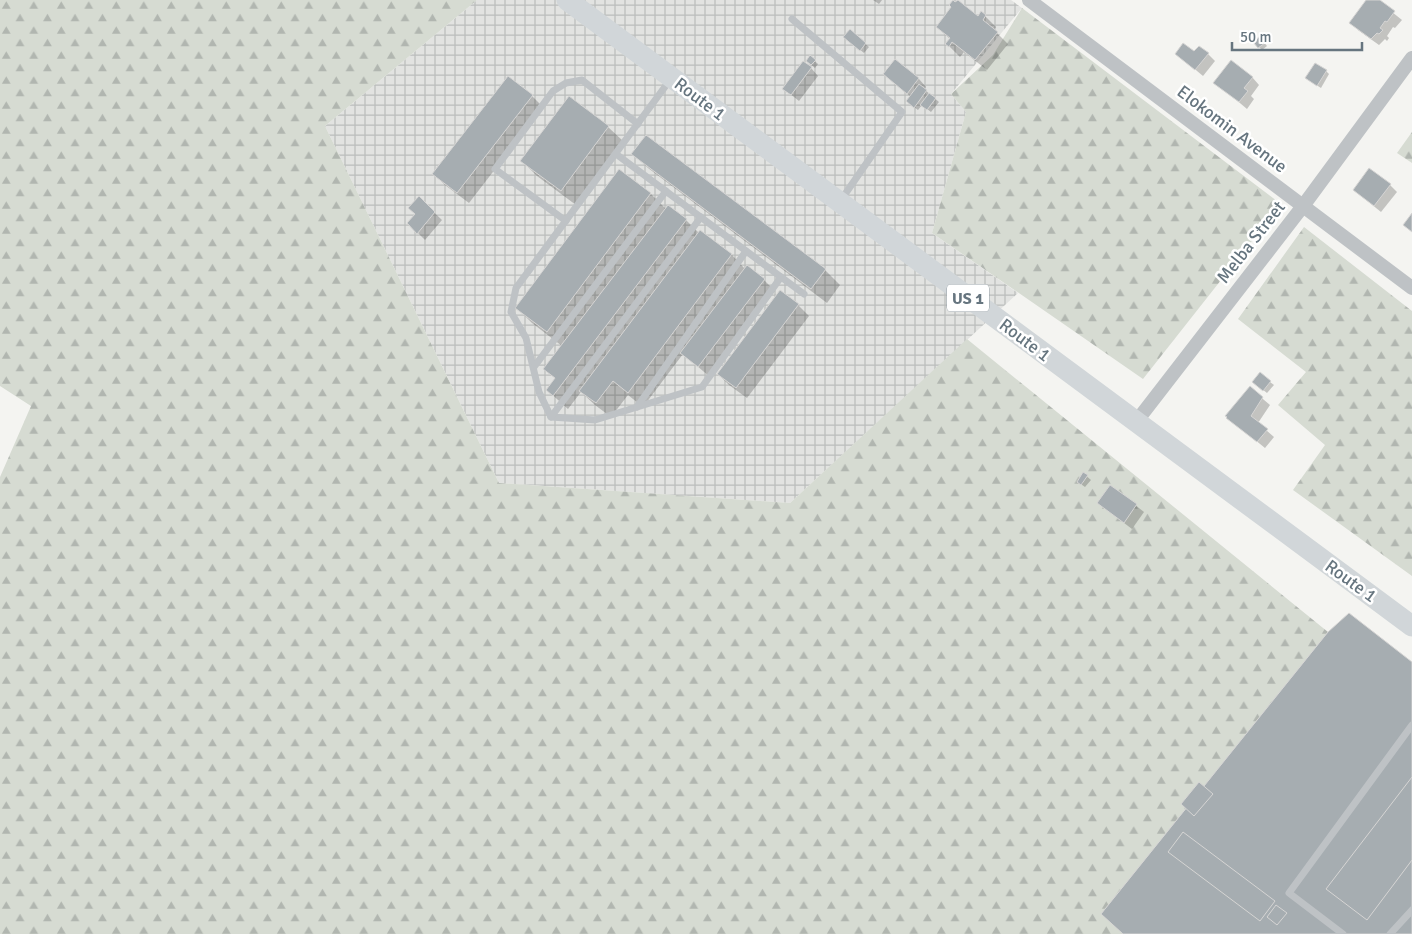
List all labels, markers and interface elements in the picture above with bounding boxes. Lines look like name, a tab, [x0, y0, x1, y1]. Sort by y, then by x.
scale bar	[1232, 20, 1362, 52]
text: 50 m	[1240, 28, 1271, 46]
street label: Route 1	[670, 73, 730, 125]
street label: Elokomin Avenue	[1173, 80, 1291, 178]
street label: Melba Street	[1212, 196, 1290, 288]
road number: US 1	[947, 284, 989, 312]
street label: Route 1	[995, 314, 1055, 366]
street label: Route 1	[1321, 555, 1381, 607]

